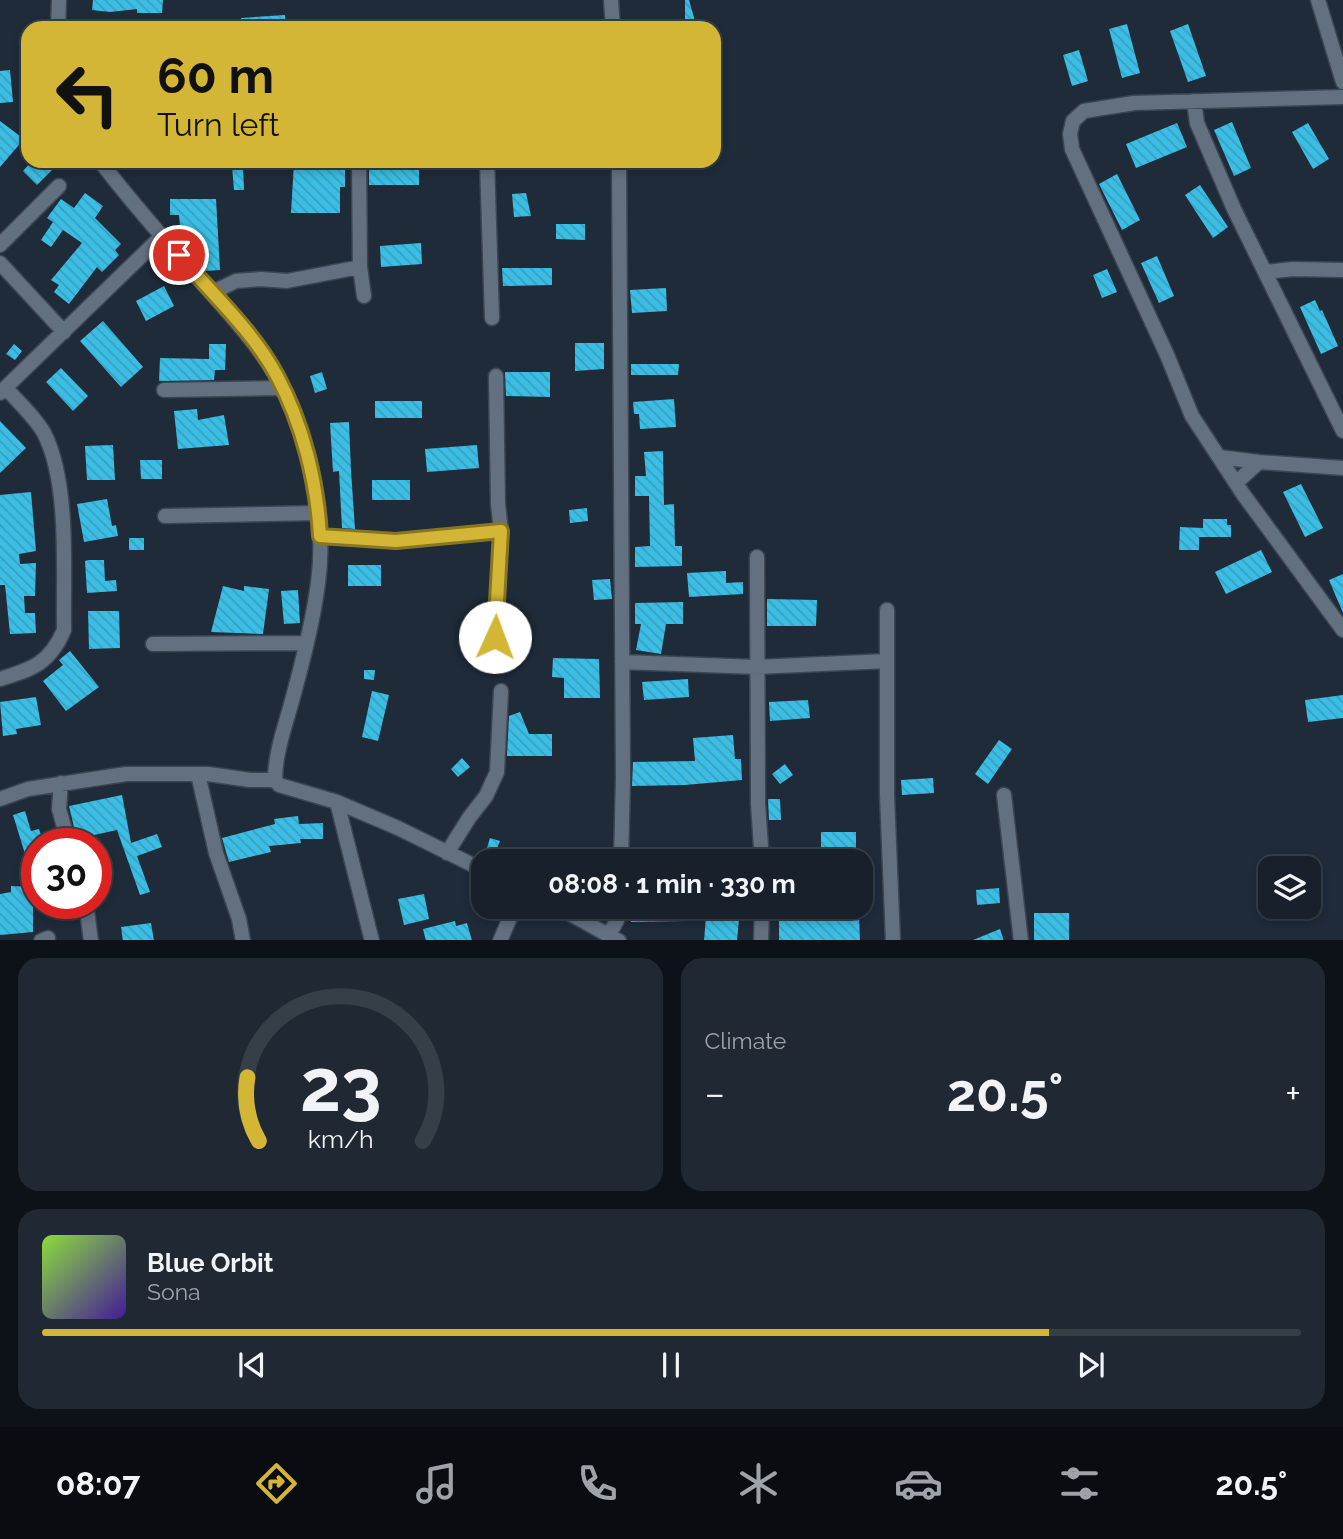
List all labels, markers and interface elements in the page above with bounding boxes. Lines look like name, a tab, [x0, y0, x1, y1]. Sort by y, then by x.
text: 60 m	[157, 47, 274, 104]
icon: left	[42, 49, 133, 140]
text: Turn left	[157, 106, 279, 143]
pin	[149, 225, 209, 285]
icon: arrive	[160, 236, 198, 274]
position arrow	[458, 600, 532, 674]
speed limit sign: 30	[21, 828, 112, 919]
map controls	[1258, 856, 1321, 919]
button: layers	[1258, 856, 1321, 919]
text: 08:08 · 1 min · 330 m	[548, 869, 796, 899]
text: Climate	[705, 1027, 786, 1054]
text: 23	[299, 1043, 381, 1128]
text: 20.5°	[947, 1062, 1063, 1123]
text: −	[705, 1071, 725, 1116]
text: +	[1285, 1071, 1301, 1116]
text: km/h	[307, 1123, 373, 1153]
text: Blue Orbit	[147, 1248, 274, 1278]
text: Sona	[147, 1278, 201, 1305]
icon: previous	[233, 1346, 271, 1384]
icon: pause	[652, 1346, 690, 1384]
icon: next	[1072, 1346, 1110, 1384]
icon: directions	[252, 1459, 301, 1508]
icon: music	[412, 1459, 461, 1508]
icon: phone	[573, 1459, 622, 1508]
icon: climate	[734, 1459, 783, 1508]
icon: car	[894, 1459, 943, 1508]
icon: filters	[1055, 1459, 1104, 1508]
text: 08:07	[56, 1465, 140, 1502]
text: 20.5°	[1215, 1465, 1287, 1502]

